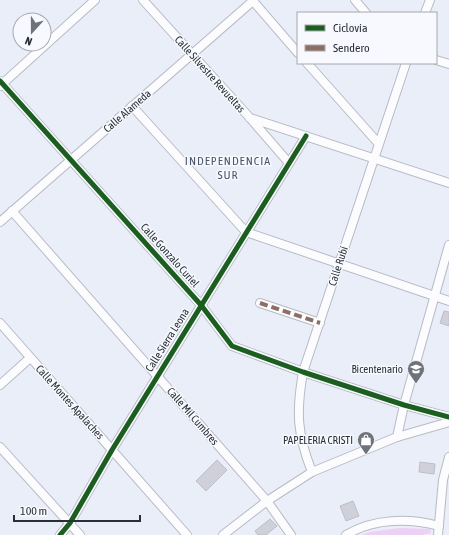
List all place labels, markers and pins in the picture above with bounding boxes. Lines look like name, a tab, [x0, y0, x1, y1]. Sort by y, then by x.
school or university icon: Bicentenario	[406, 359, 426, 384]
place label: Bicentenario	[351, 363, 403, 375]
shop icon: PAPELERIA CRISTI	[356, 430, 376, 455]
place label: PAPELERIA CRISTI	[283, 434, 353, 446]

